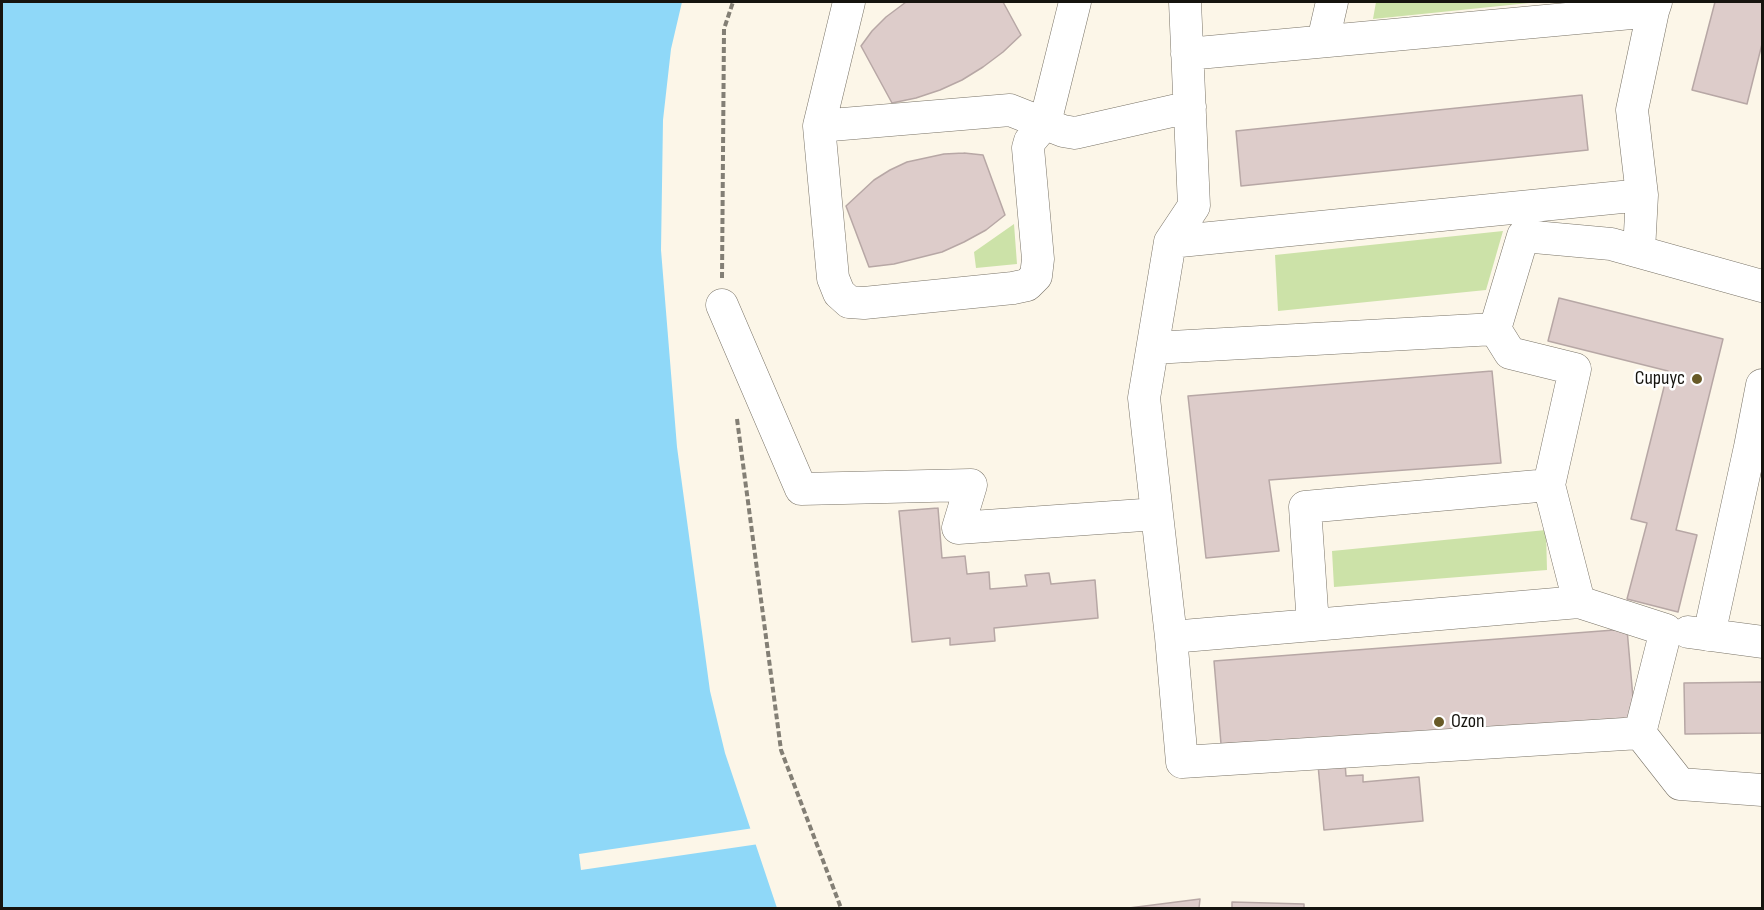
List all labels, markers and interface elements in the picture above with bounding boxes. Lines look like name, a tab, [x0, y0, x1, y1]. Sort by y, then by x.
place label: Сириус	[1635, 367, 1685, 391]
marker: Сириус	[1690, 372, 1704, 386]
place label: Ozon	[1451, 710, 1485, 734]
marker: Ozon	[1432, 715, 1446, 729]

